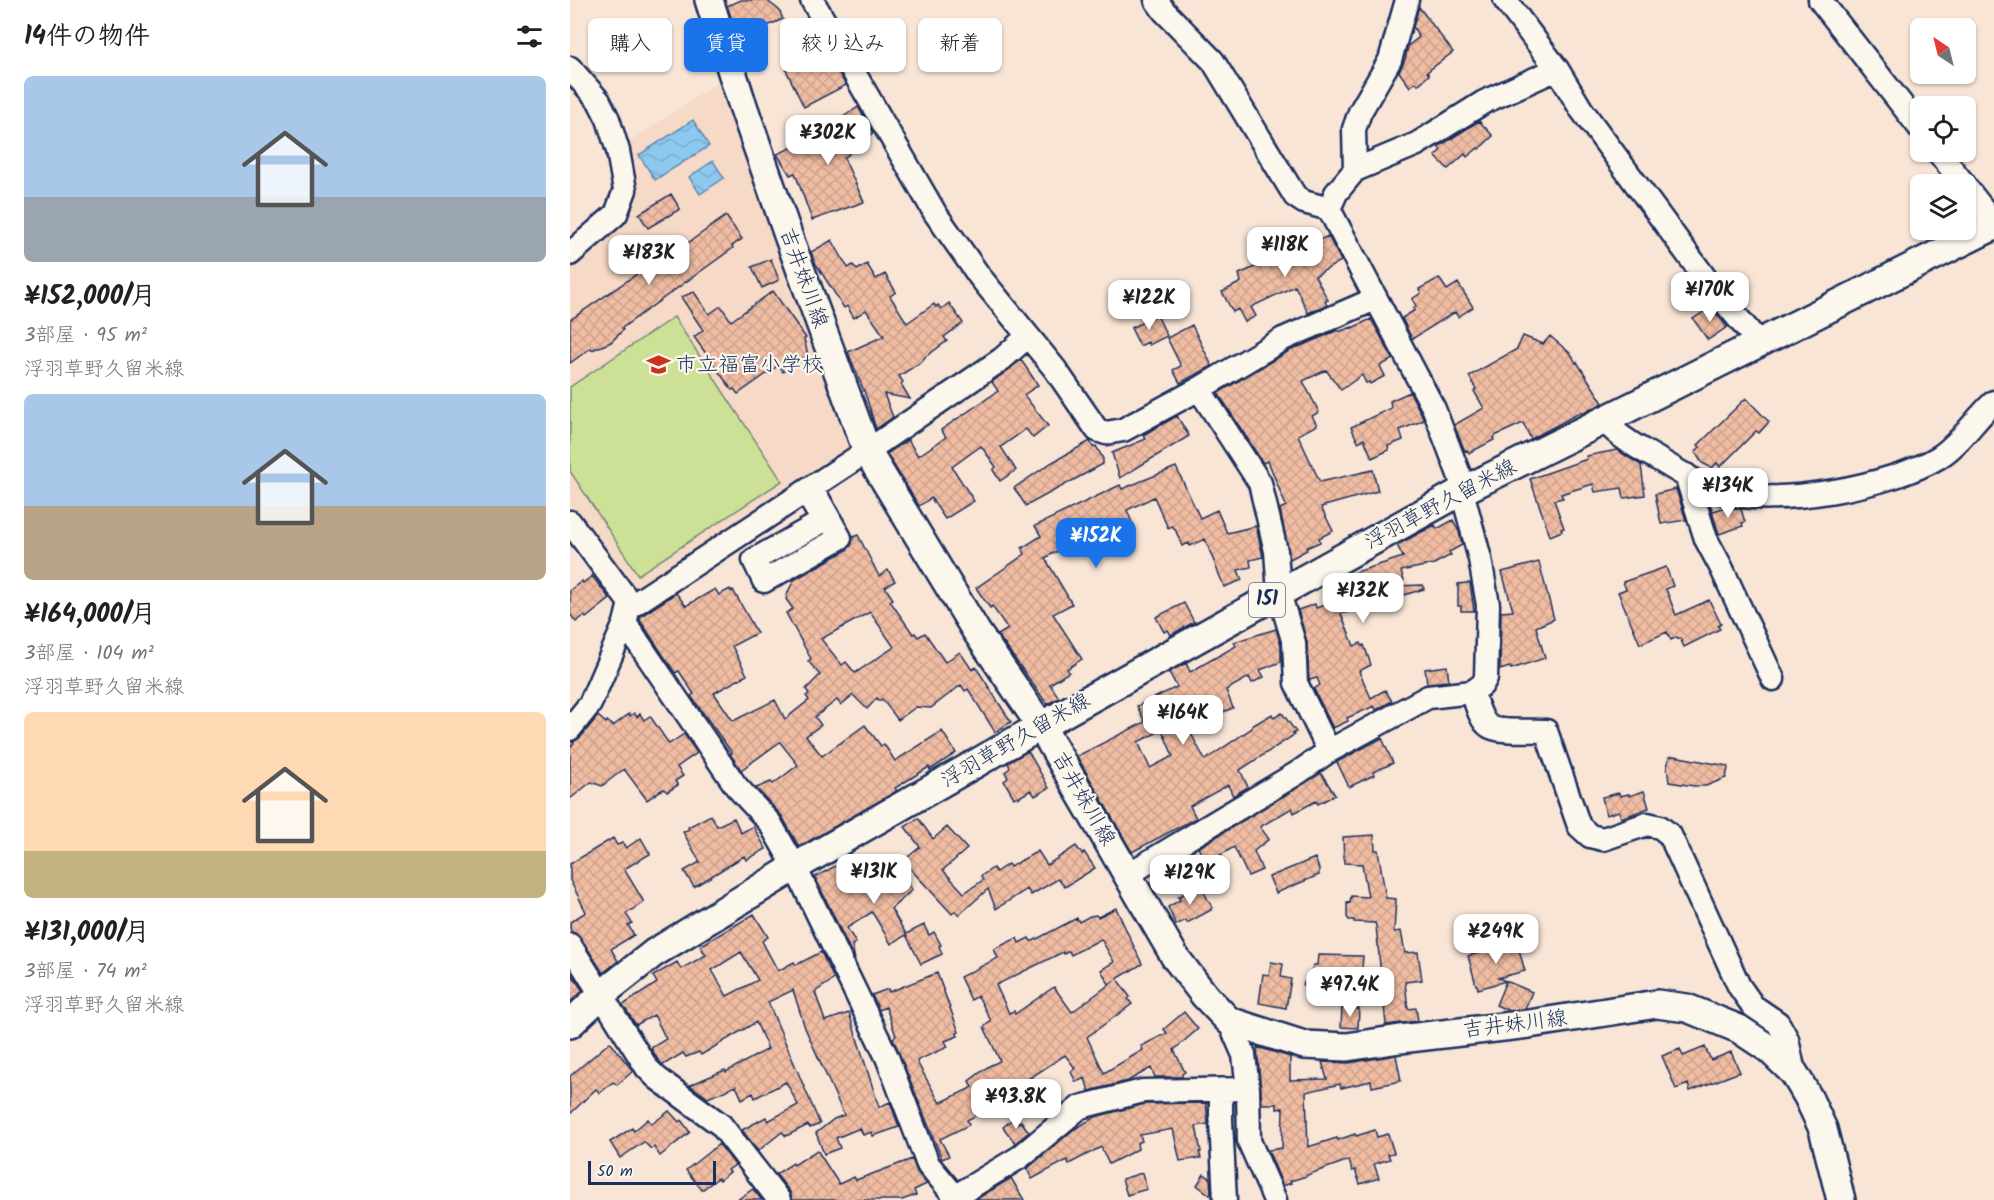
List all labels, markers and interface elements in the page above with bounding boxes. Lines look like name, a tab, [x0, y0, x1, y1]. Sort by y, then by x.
text: 14件の物件	[24, 16, 150, 58]
chip: 購入	[588, 18, 672, 72]
chip: 賃貸	[684, 18, 768, 72]
chip: 絞り込み	[780, 18, 906, 72]
chip: 新着	[918, 18, 1002, 72]
north arrow	[1910, 18, 1976, 84]
map controls	[1910, 18, 1976, 240]
icon: filters	[513, 20, 546, 53]
button: locate	[1910, 96, 1976, 162]
icon: home	[231, 115, 339, 223]
pin: ¥302K	[786, 115, 870, 166]
text: ¥302K	[799, 118, 857, 150]
button: layers	[1910, 174, 1976, 240]
street label: 吉井妹川線	[770, 223, 836, 333]
pin: ¥118K	[1243, 227, 1327, 278]
text: ¥118K	[1261, 230, 1309, 262]
pin: ¥183K	[607, 235, 691, 286]
text: ¥183K	[622, 238, 676, 270]
pin: ¥170K	[1668, 272, 1752, 323]
text: ¥170K	[1685, 275, 1735, 307]
text: ¥152,000/月	[24, 276, 156, 318]
pin: ¥122K	[1107, 280, 1191, 331]
text: ¥122K	[1122, 283, 1176, 315]
text: 3部屋 · 95 m²	[24, 320, 147, 352]
place label: 市立福富小学校	[676, 349, 823, 382]
school or university icon: 市立福富小学校	[645, 352, 671, 378]
text: 浮羽草野久留米線	[24, 354, 184, 386]
icon: home	[231, 433, 339, 541]
street label: 浮羽草野久留米線	[1359, 451, 1523, 559]
pin: ¥134K	[1686, 468, 1770, 519]
text: ¥134K	[1702, 471, 1754, 503]
pin: ¥152K	[1054, 518, 1138, 569]
text: ¥152K	[1070, 521, 1122, 553]
pin: ¥132K	[1321, 573, 1405, 624]
text: ¥132K	[1337, 576, 1389, 608]
road number: 151	[1249, 583, 1285, 617]
text: ¥164,000/月	[24, 594, 156, 636]
text: 3部屋 · 104 m²	[24, 638, 154, 670]
text: 浮羽草野久留米線	[24, 672, 184, 704]
street label: 浮羽草野久留米線	[935, 685, 1097, 797]
pin: ¥164K	[1141, 695, 1225, 746]
text: ¥164K	[1157, 698, 1209, 730]
street label: 吉井妹川線	[1042, 745, 1124, 853]
icon: home	[231, 751, 339, 859]
pin: ¥131K	[832, 854, 916, 905]
pin: ¥129K	[1148, 855, 1232, 906]
text: ¥131K	[850, 857, 898, 889]
text: ¥129K	[1164, 858, 1216, 890]
text: ¥131,000/月	[24, 912, 150, 954]
pin: ¥249K	[1454, 914, 1538, 965]
text: ¥249K	[1467, 917, 1525, 949]
text: 3部屋 · 74 m²	[24, 956, 147, 988]
pin: ¥97.4K	[1301, 967, 1399, 1018]
text: ¥97.4K	[1320, 970, 1380, 1002]
text: 浮羽草野久留米線	[24, 990, 184, 1022]
street label: 吉井妹川線	[1461, 1002, 1569, 1048]
pin: ¥93.8K	[967, 1079, 1065, 1130]
text: ¥93.8K	[985, 1082, 1047, 1114]
scale bar	[588, 1158, 716, 1186]
text: 50 m	[597, 1159, 633, 1184]

